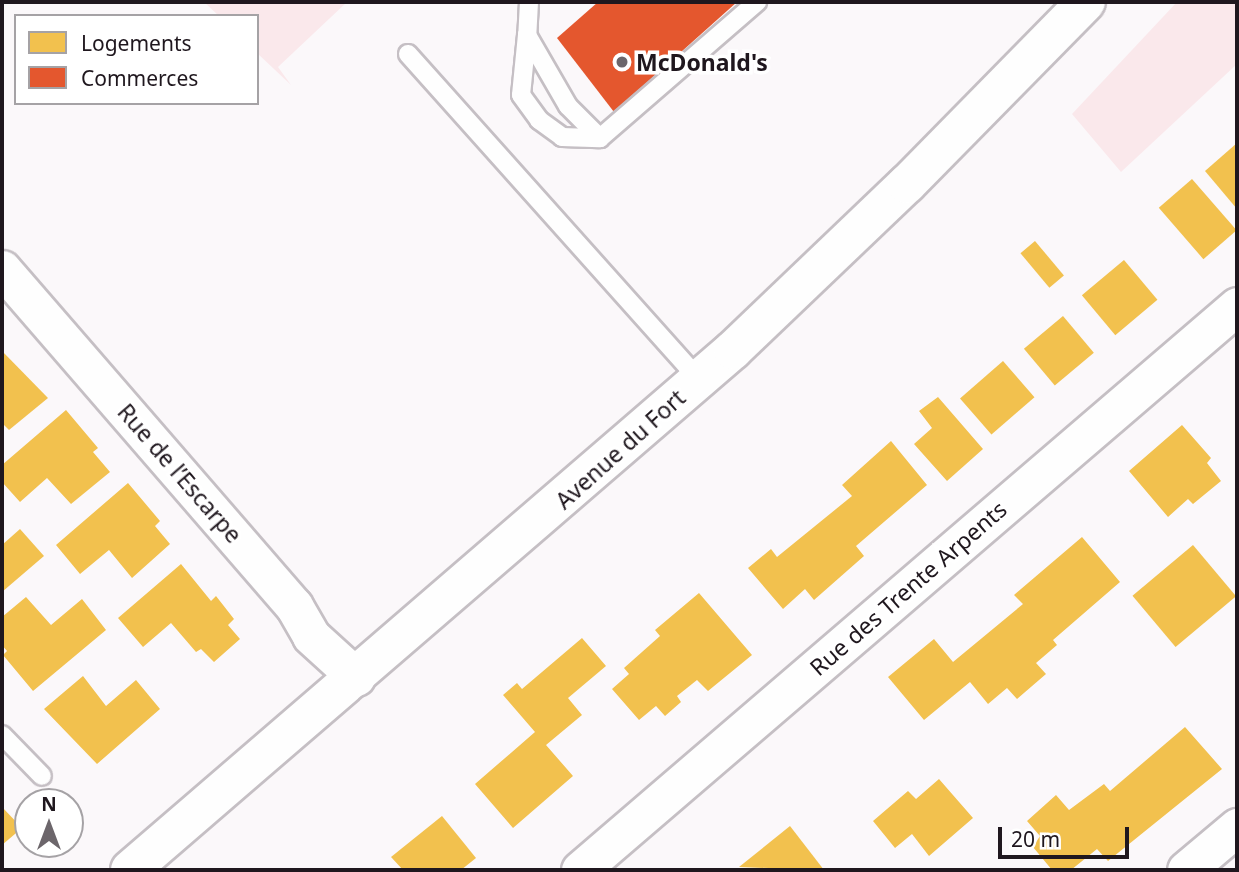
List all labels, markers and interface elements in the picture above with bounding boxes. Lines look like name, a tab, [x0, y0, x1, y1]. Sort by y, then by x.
legend	[14, 14, 259, 105]
text: Logements	[81, 29, 192, 57]
place label: McDonald's	[636, 48, 768, 76]
marker: McDonald's	[614, 54, 630, 70]
text: Commerces	[81, 64, 198, 92]
street label: Avenue du Fort	[550, 384, 690, 514]
street label: Rue de l’Escarpe	[112, 398, 248, 548]
street label: Rue des Trente Arpents	[804, 495, 1012, 681]
north arrow	[14, 788, 84, 858]
text: N	[41, 791, 57, 817]
scale bar	[1001, 812, 1132, 856]
text: 20 m	[1011, 825, 1060, 853]

